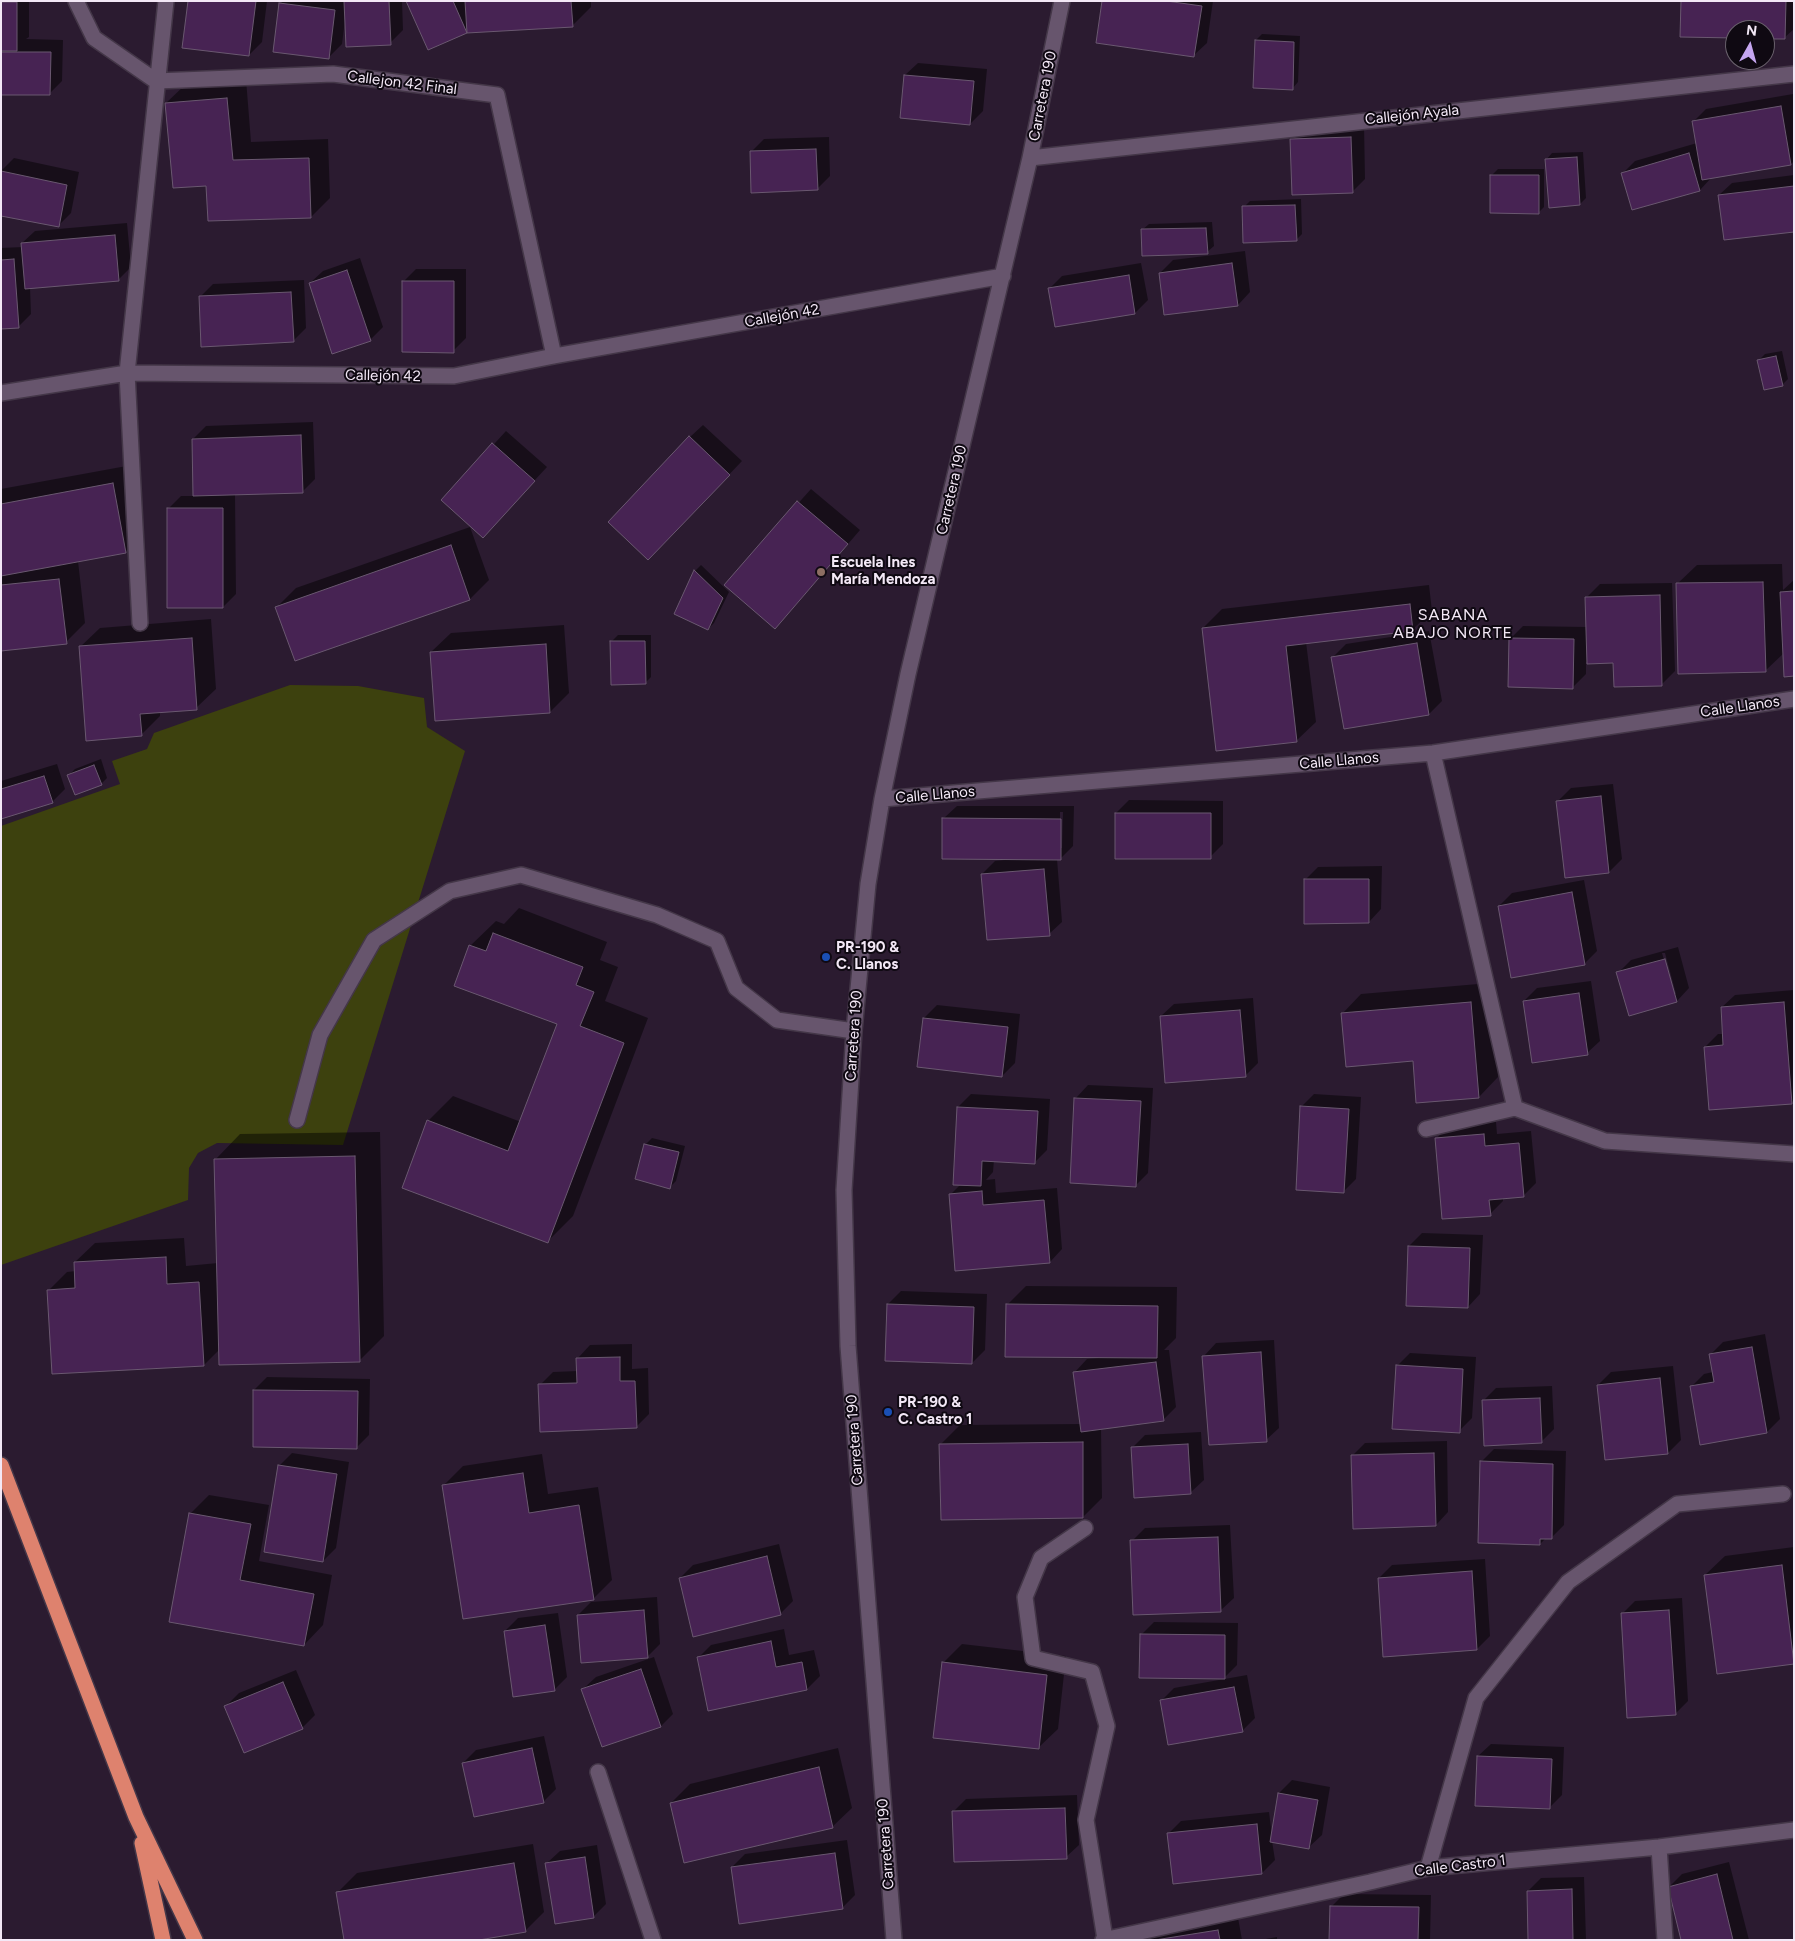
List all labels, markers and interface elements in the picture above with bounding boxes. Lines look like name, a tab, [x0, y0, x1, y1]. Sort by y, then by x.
north arrow	[1725, 20, 1775, 70]
text: N	[1745, 22, 1758, 40]
street label: Carretera 190	[1025, 49, 1061, 143]
street label: Callejon 42 Final	[346, 67, 458, 99]
street label: Callejón Ayala	[1364, 101, 1460, 129]
street label: Callejón 42	[743, 301, 821, 331]
street label: Callejón 42	[345, 366, 421, 386]
street label: Carretera 190	[933, 443, 971, 537]
place label: Escuela Ines María Mendoza	[831, 554, 936, 589]
marker: Escuela Ines María Mendoza	[815, 566, 827, 578]
district label: SABANA ABAJO NORTE	[1392, 605, 1514, 643]
street label: Calle Llanos	[1699, 693, 1781, 721]
street label: Calle Llanos	[1298, 749, 1380, 773]
street label: Calle Llanos	[894, 783, 976, 807]
place label: PR-190 & C. Llanos	[836, 939, 899, 974]
marker: PR-190 & C. Llanos	[820, 951, 832, 963]
street label: Carretera 190	[842, 990, 866, 1082]
street label: Carretera 190	[843, 1394, 867, 1486]
place label: PR-190 & C. Castro 1	[898, 1394, 972, 1429]
marker: PR-190 & C. Castro 1	[882, 1406, 894, 1418]
street label: Carretera 190	[874, 1798, 898, 1890]
street label: Calle Castro 1	[1413, 1851, 1507, 1881]

